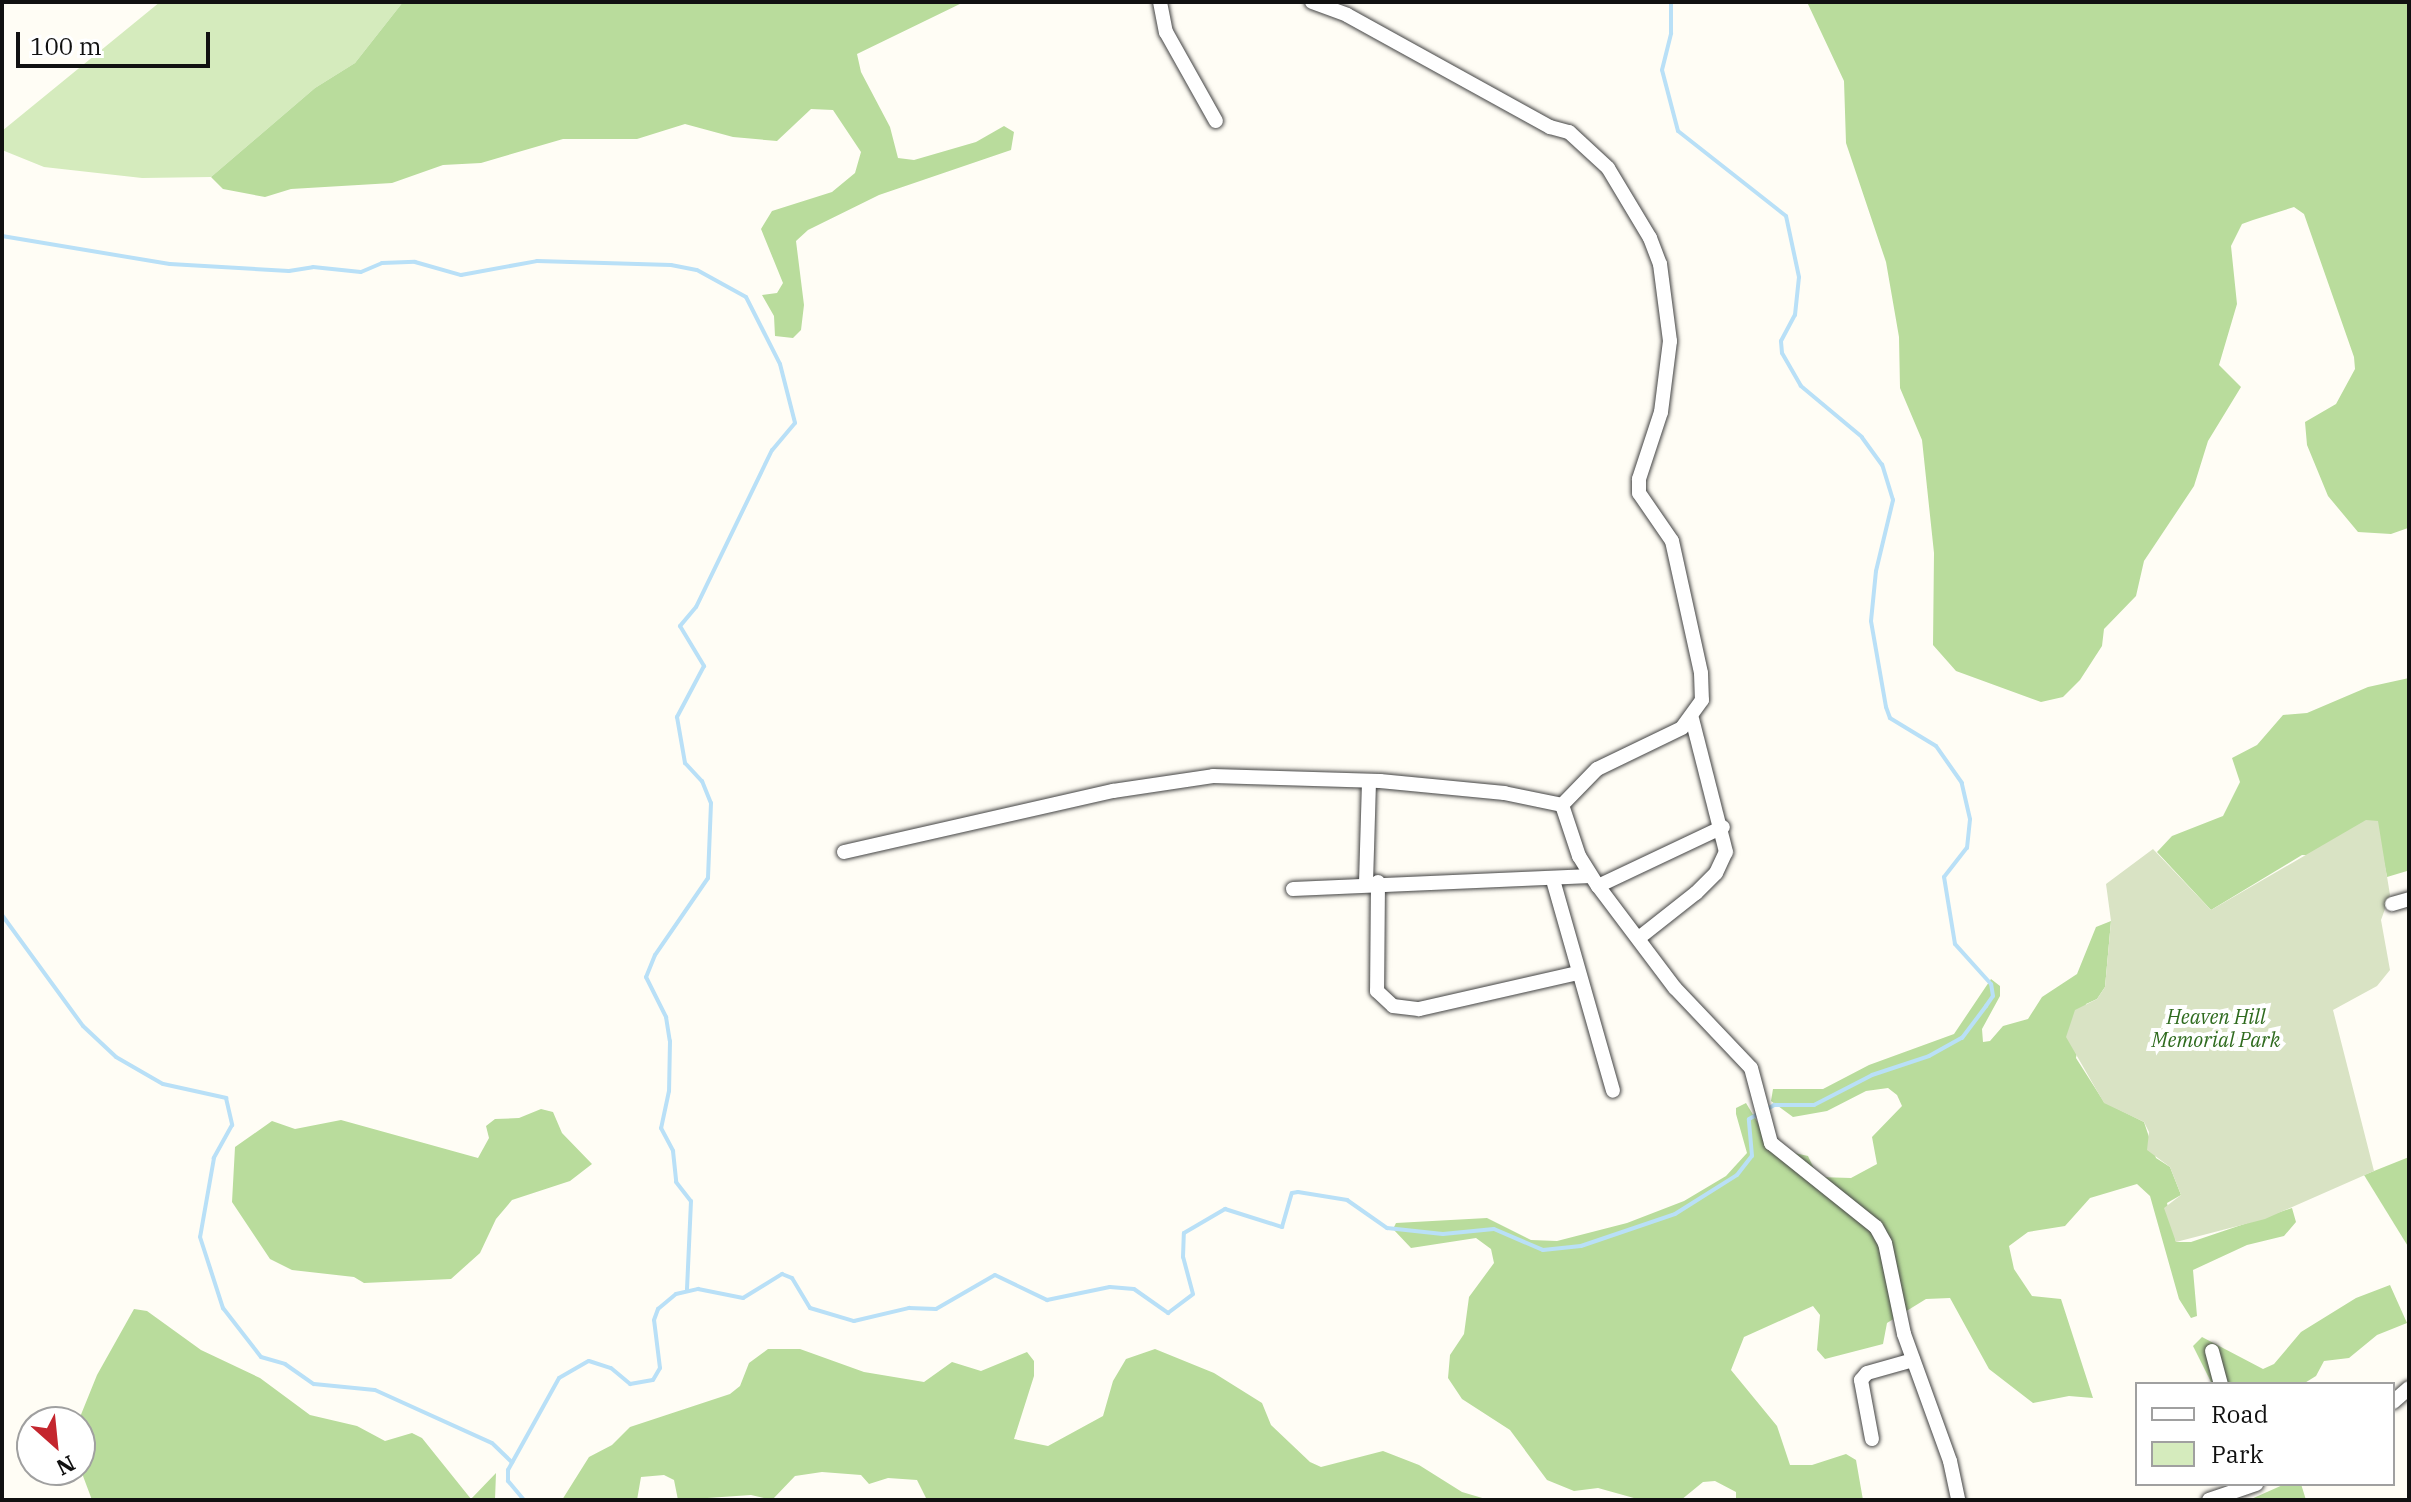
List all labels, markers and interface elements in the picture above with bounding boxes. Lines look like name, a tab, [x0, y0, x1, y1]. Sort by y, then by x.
scale bar	[20, 16, 214, 66]
text: 100 m	[30, 30, 102, 62]
park label: Heaven Hill Memorial Park	[2152, 1005, 2280, 1052]
legend	[2135, 1382, 2395, 1486]
text: Road	[2211, 1398, 2268, 1430]
north arrow	[16, 1406, 96, 1486]
text: Park	[2211, 1438, 2263, 1470]
text: N	[52, 1449, 81, 1483]

